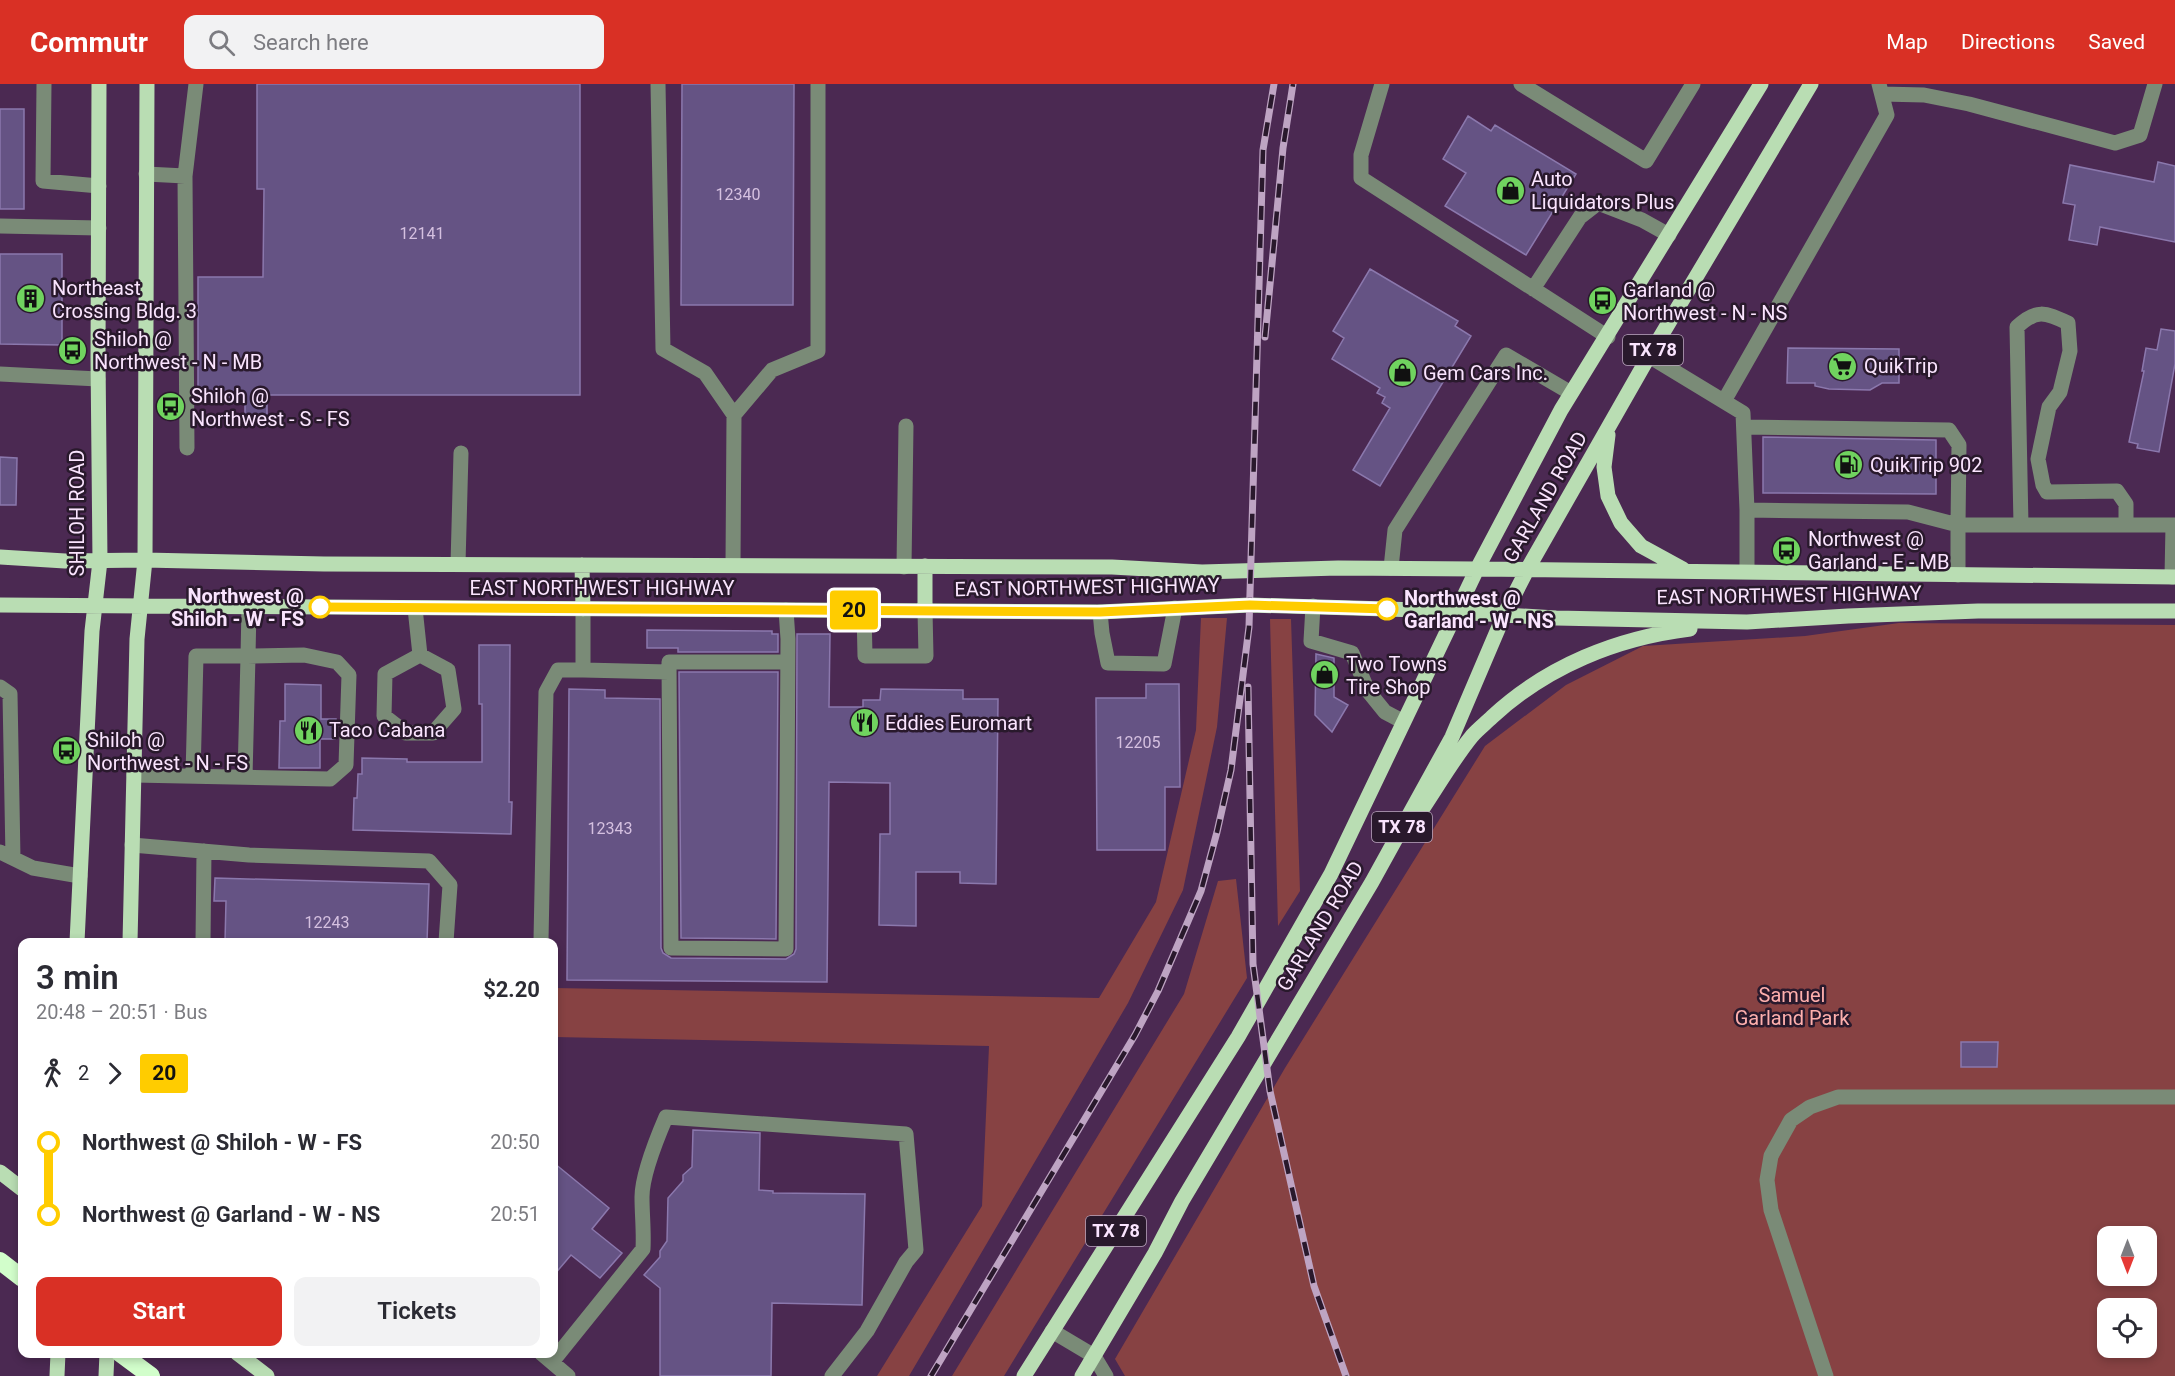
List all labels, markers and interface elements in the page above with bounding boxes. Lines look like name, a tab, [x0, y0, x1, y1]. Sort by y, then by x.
search box	[184, 15, 604, 69]
text: Commutr	[30, 26, 148, 59]
icon: search	[205, 26, 238, 59]
text: Search here	[253, 30, 369, 55]
text: Map	[1886, 30, 1928, 54]
text: Directions	[1961, 30, 2055, 54]
text: Saved	[2088, 30, 2145, 54]
place label: Auto Liquidators Plus	[1531, 167, 1675, 214]
shop icon: Auto Liquidators Plus	[1494, 174, 1526, 206]
house number: 12340	[716, 185, 760, 204]
house number: 12141	[400, 224, 444, 243]
place label: Northeast Crossing Bldg. 3	[52, 276, 197, 323]
place label: Garland @ Northwest - N - NS	[1623, 278, 1787, 325]
building icon: Northeast Crossing Bldg. 3	[15, 283, 47, 315]
bus stop icon: Garland @ Northwest - N - NS	[1586, 285, 1618, 317]
place label: Shiloh @ Northwest - N - MB	[94, 327, 262, 374]
bus stop icon: Shiloh @ Northwest - N - MB	[57, 334, 89, 366]
road number: TX 78	[1623, 335, 1683, 365]
supermarket icon: QuikTrip	[1827, 350, 1859, 382]
place label: QuikTrip	[1864, 354, 1938, 378]
shop icon: Gem Cars Inc.	[1386, 357, 1418, 389]
place label: Gem Cars Inc.	[1423, 361, 1548, 385]
place label: Shiloh @ Northwest - S - FS	[191, 384, 350, 431]
bus stop icon: Shiloh @ Northwest - S - FS	[154, 391, 186, 423]
street label: GARLAND ROAD	[1498, 427, 1592, 567]
fuel station icon: QuikTrip 902	[1833, 449, 1865, 481]
street label: SHILOH ROAD	[65, 450, 89, 576]
place label: QuikTrip 902	[1870, 453, 1983, 477]
place label: Northwest @ Garland - E - MB	[1808, 527, 1950, 574]
bus stop icon: Northwest @ Garland - E - MB	[1771, 535, 1803, 567]
street label: EAST NORTHWEST HIGHWAY	[954, 573, 1220, 601]
street label: EAST NORTHWEST HIGHWAY	[469, 576, 735, 600]
street label: EAST NORTHWEST HIGHWAY	[1656, 581, 1922, 609]
place label: Northwest @ Shiloh - W - FS	[171, 584, 304, 631]
place label: Northwest @ Garland - W - NS	[1404, 586, 1554, 633]
line badge: 20	[827, 590, 881, 630]
marker: Northwest @ Shiloh - W - FS	[309, 596, 331, 618]
text: 20	[842, 598, 866, 622]
marker: Northwest @ Garland - W - NS	[1376, 598, 1398, 620]
place label: Two Towns Tire Shop	[1346, 652, 1447, 699]
shop icon: Two Towns Tire Shop	[1309, 659, 1341, 691]
restaurant icon: Eddies Euromart	[848, 707, 880, 739]
place label: Eddies Euromart	[885, 711, 1032, 735]
restaurant icon: Taco Cabana	[292, 714, 324, 746]
place label: Taco Cabana	[329, 718, 445, 742]
place label: Shiloh @ Northwest - N - FS	[87, 728, 248, 775]
house number: 12205	[1116, 733, 1160, 752]
bus stop icon: Shiloh @ Northwest - N - FS	[50, 735, 82, 767]
road number: TX 78	[1372, 812, 1432, 842]
house number: 12343	[588, 819, 632, 838]
street label: GARLAND ROAD	[1272, 857, 1368, 995]
house number: 12243	[305, 913, 349, 932]
text: 3 min	[36, 958, 119, 997]
text: $2.20	[483, 977, 540, 1002]
park label: Samuel Garland Park	[1735, 983, 1850, 1030]
text: 20:48 – 20:51 · Bus	[36, 1000, 208, 1024]
icon: walk	[36, 1057, 69, 1090]
icon: forward	[98, 1057, 131, 1090]
text: 2	[78, 1061, 89, 1085]
text: 20	[152, 1061, 176, 1085]
text: Northwest @ Shiloh - W - FS	[82, 1130, 362, 1155]
text: 20:50	[490, 1130, 540, 1154]
text: Northwest @ Garland - W - NS	[82, 1202, 380, 1227]
text: 20:51	[490, 1202, 540, 1226]
road number: TX 78	[1086, 1216, 1146, 1246]
north arrow	[2097, 1226, 2157, 1286]
map controls	[2097, 1226, 2157, 1358]
button: Start	[36, 1277, 282, 1346]
button: Tickets	[294, 1277, 540, 1346]
button: locate	[2097, 1298, 2157, 1358]

